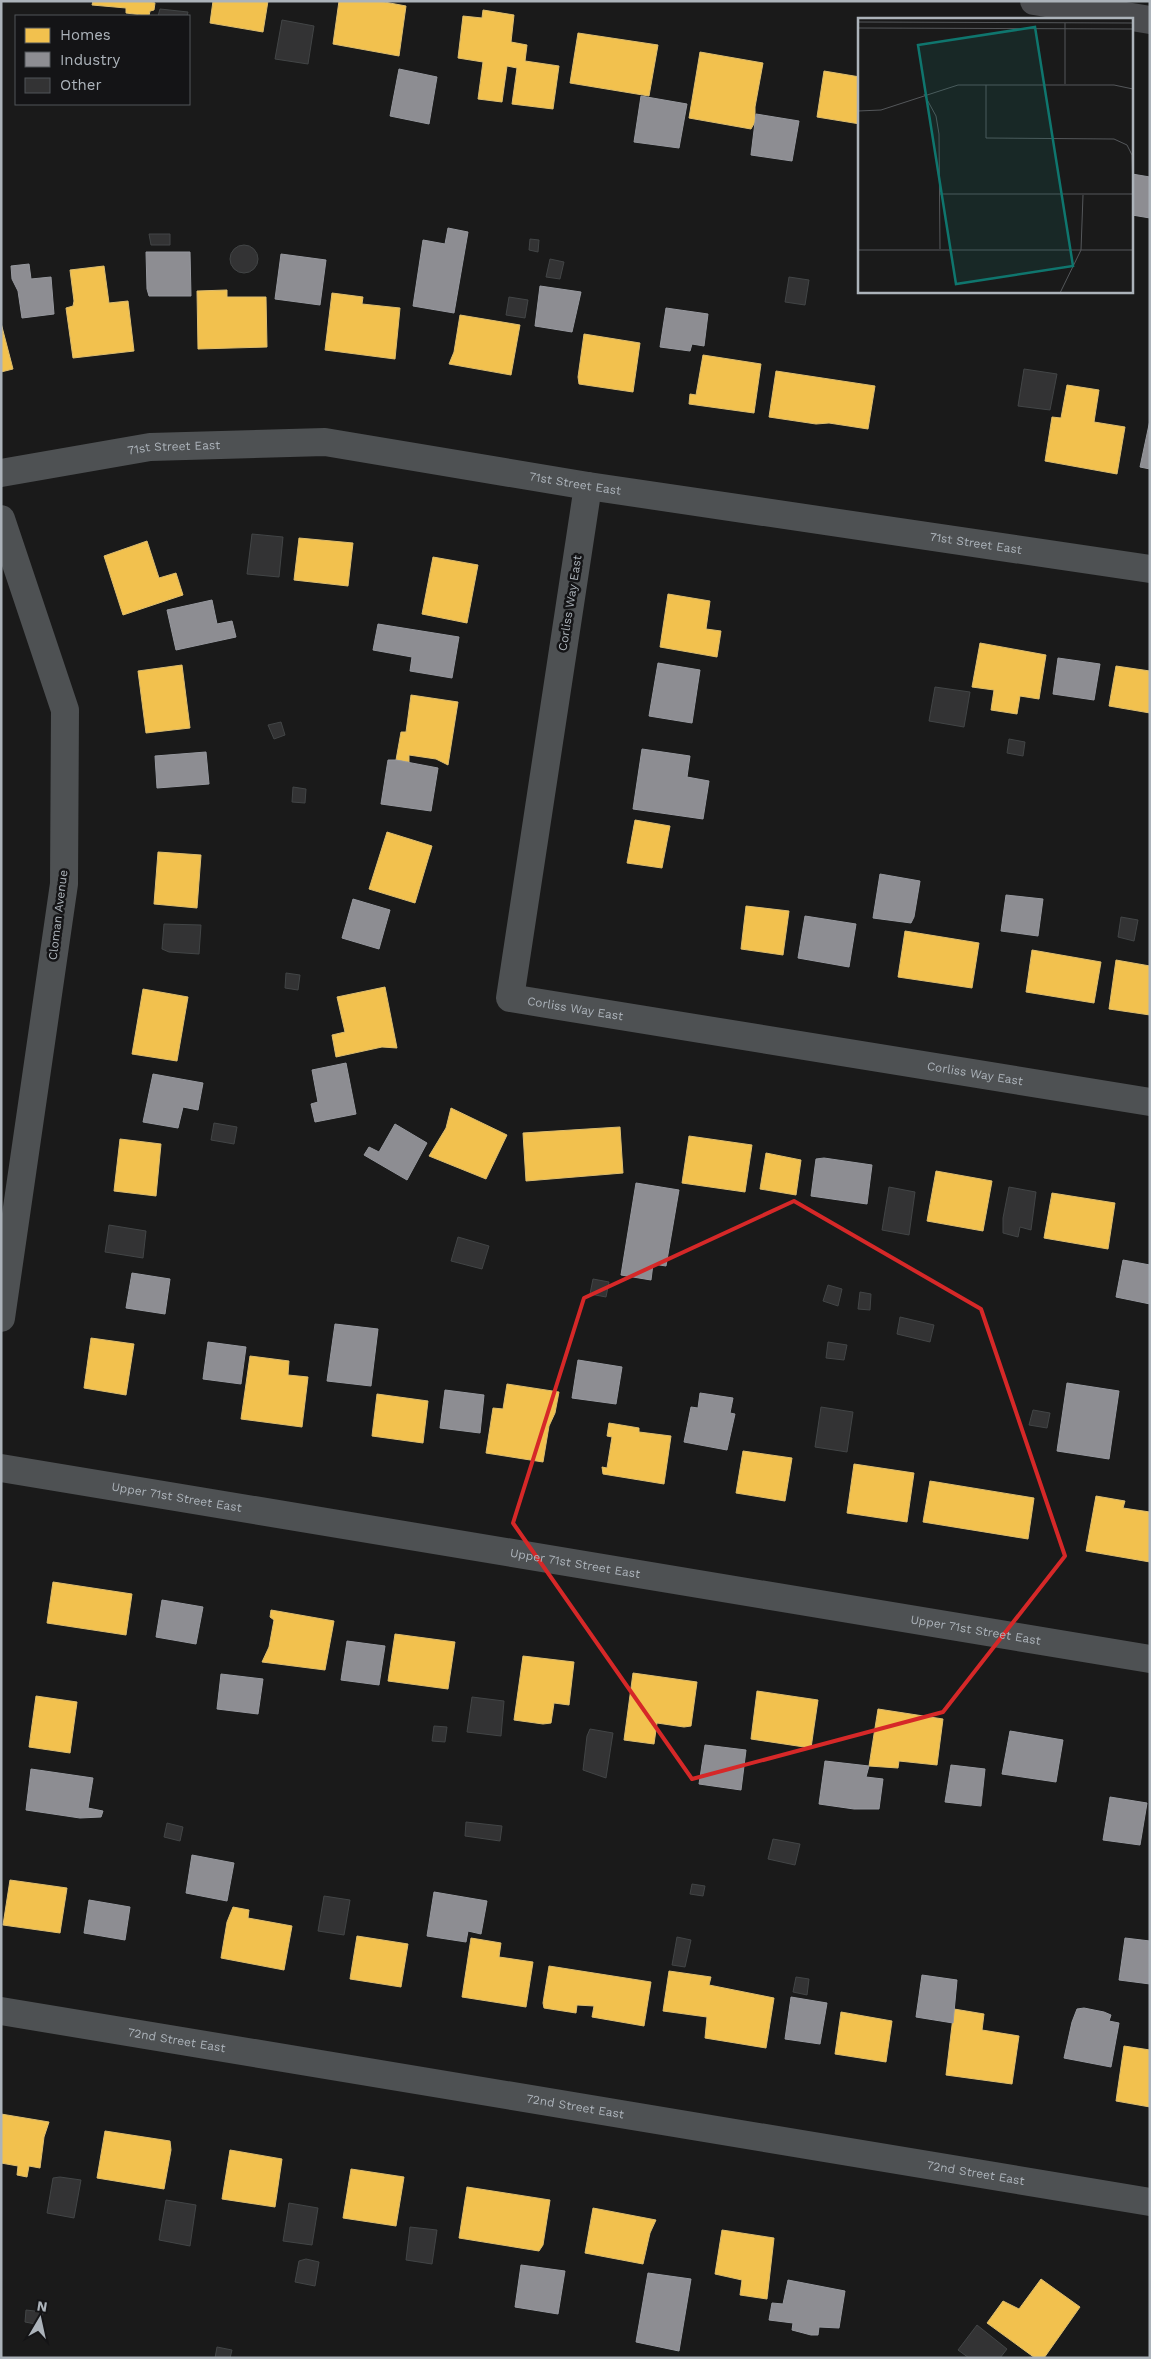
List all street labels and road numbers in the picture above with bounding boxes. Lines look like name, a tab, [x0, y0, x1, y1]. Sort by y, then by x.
street label: 71st Street East	[126, 438, 220, 458]
street label: 71st Street East	[528, 469, 622, 498]
street label: 71st Street East	[929, 530, 1023, 557]
street label: Corliss Way East	[556, 554, 584, 652]
street label: Cloman Avenue	[46, 869, 70, 961]
street label: Corliss Way East	[526, 994, 624, 1023]
street label: Corliss Way East	[926, 1059, 1024, 1088]
street label: Upper 71st Street East	[111, 1479, 243, 1515]
street label: Upper 71st Street East	[509, 1546, 641, 1581]
street label: Upper 71st Street East	[910, 1612, 1042, 1648]
street label: 72nd Street East	[127, 2025, 227, 2055]
street label: 72nd Street East	[525, 2091, 625, 2121]
street label: 72nd Street East	[926, 2158, 1026, 2188]

